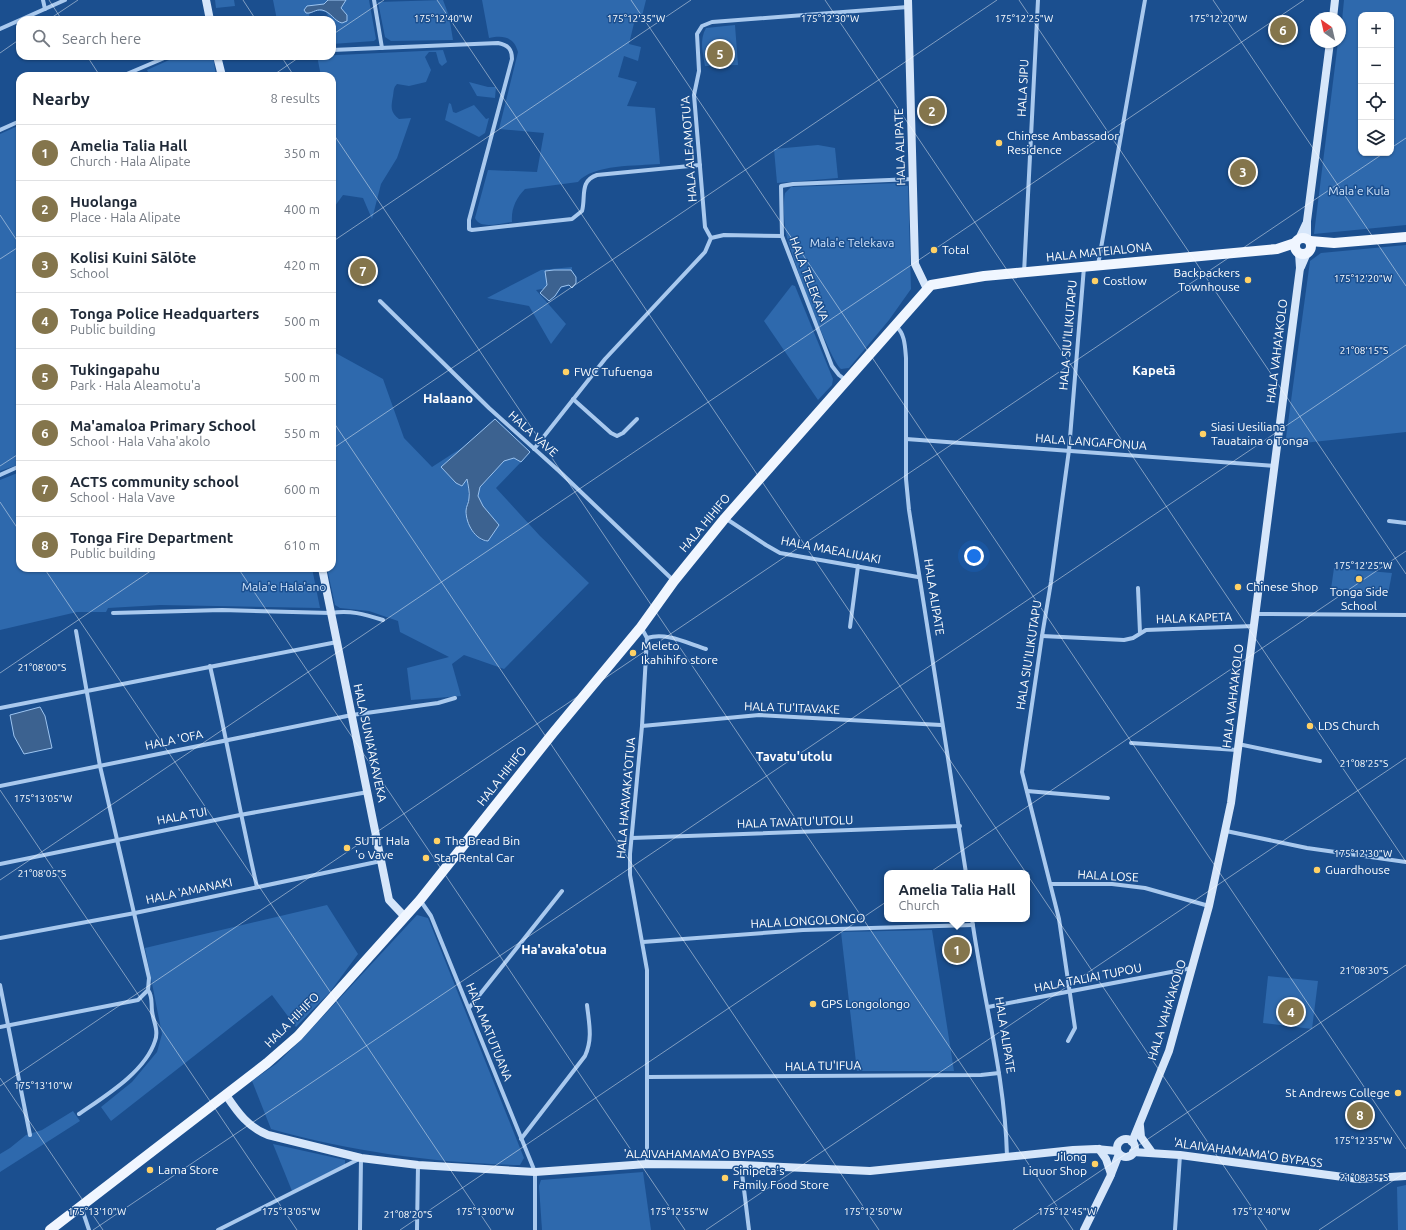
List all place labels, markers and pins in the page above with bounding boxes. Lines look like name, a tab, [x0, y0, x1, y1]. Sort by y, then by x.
pin: 6	[1270, 15, 1296, 45]
pin: 5	[707, 39, 733, 69]
pin: 2	[919, 96, 945, 126]
place label: Chinese Ambassador Residence	[1007, 129, 1119, 156]
marker: Chinese Ambassador Residence	[994, 138, 1004, 148]
pin: 3	[1230, 157, 1256, 187]
place label: Total	[942, 243, 969, 256]
marker: Total	[929, 245, 939, 255]
pin: 7	[350, 256, 376, 286]
place label: Backpackers Townhouse	[1174, 266, 1240, 293]
place label: Costlow	[1103, 274, 1147, 287]
marker: Backpackers Townhouse	[1243, 275, 1253, 285]
marker: Costlow	[1090, 276, 1100, 286]
place label: FWC Tufuenga	[574, 365, 653, 378]
marker: FWC Tufuenga	[561, 367, 571, 377]
place label: Siasi Uesiliana Tauataina o Tonga	[1211, 420, 1309, 447]
marker: Siasi Uesiliana Tauataina o Tonga	[1198, 429, 1208, 439]
marker: Tonga Side School	[1354, 574, 1364, 584]
place label: Chinese Shop	[1246, 580, 1318, 593]
marker: Chinese Shop	[1233, 582, 1243, 592]
place label: Tonga Side School	[1330, 585, 1388, 612]
place label: Meleto Ikahihifo store	[641, 639, 718, 666]
marker: Meleto Ikahihifo store	[628, 648, 638, 658]
place label: LDS Church	[1318, 719, 1380, 732]
marker: LDS Church	[1305, 721, 1315, 731]
place label: SUTT Hala 'o Vave	[355, 834, 410, 861]
place label: The Bread Bin	[445, 834, 520, 847]
marker: The Bread Bin	[432, 836, 442, 846]
marker: SUTT Hala 'o Vave	[342, 843, 352, 853]
place label: Star Rental Car	[434, 851, 515, 864]
marker: Star Rental Car	[421, 853, 431, 863]
place label: Guardhouse	[1325, 863, 1390, 876]
marker: Guardhouse	[1312, 865, 1322, 875]
pin: 1	[944, 935, 970, 965]
place label: GPS Longolongo	[821, 997, 910, 1010]
pin: 4	[1278, 997, 1304, 1027]
marker: GPS Longolongo	[808, 999, 818, 1009]
place label: St Andrews College	[1285, 1086, 1390, 1099]
marker: St Andrews College	[1393, 1088, 1403, 1098]
pin: 8	[1347, 1100, 1373, 1130]
place label: Jilong Liquor Shop	[1023, 1150, 1087, 1177]
marker: Jilong Liquor Shop	[1090, 1159, 1100, 1169]
place label: Lama Store	[158, 1163, 219, 1176]
place label: Sinipeta's Family Food Store	[733, 1164, 829, 1191]
marker: Lama Store	[145, 1165, 155, 1175]
marker: Sinipeta's Family Food Store	[720, 1173, 730, 1183]

